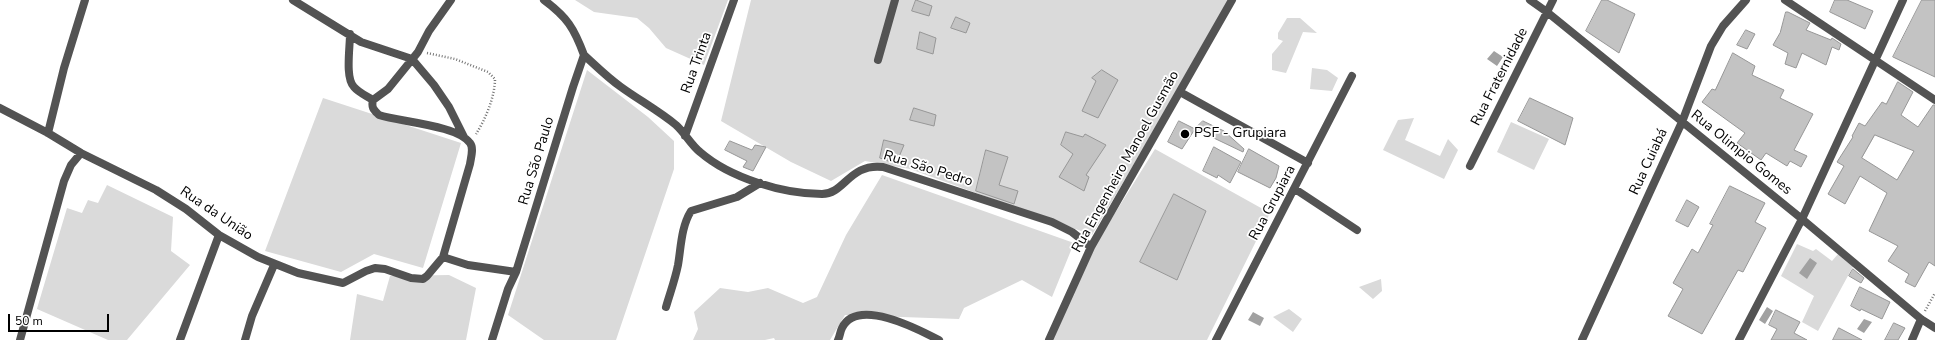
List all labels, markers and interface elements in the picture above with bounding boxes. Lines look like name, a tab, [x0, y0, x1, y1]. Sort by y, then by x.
street label: Rua Fraternidade	[1468, 25, 1532, 129]
street label: Rua Trinta	[678, 30, 716, 96]
street label: Rua Engenheiro Manoel Gusmão	[1069, 68, 1183, 256]
street label: Rua Olimpio Gomes	[1687, 107, 1795, 199]
street label: Rua São Paulo	[516, 115, 558, 207]
place label: PSF - Grupiara	[1194, 126, 1286, 142]
street label: Rua Cuiabá	[1626, 126, 1672, 198]
marker: PSF - Grupiara	[1179, 128, 1191, 140]
street label: Rua São Pedro	[881, 147, 975, 191]
street label: Rua Grupiara	[1246, 163, 1300, 243]
street label: Rua da União	[176, 184, 256, 244]
scale bar	[10, 306, 111, 332]
text: 50 m	[15, 313, 43, 329]

